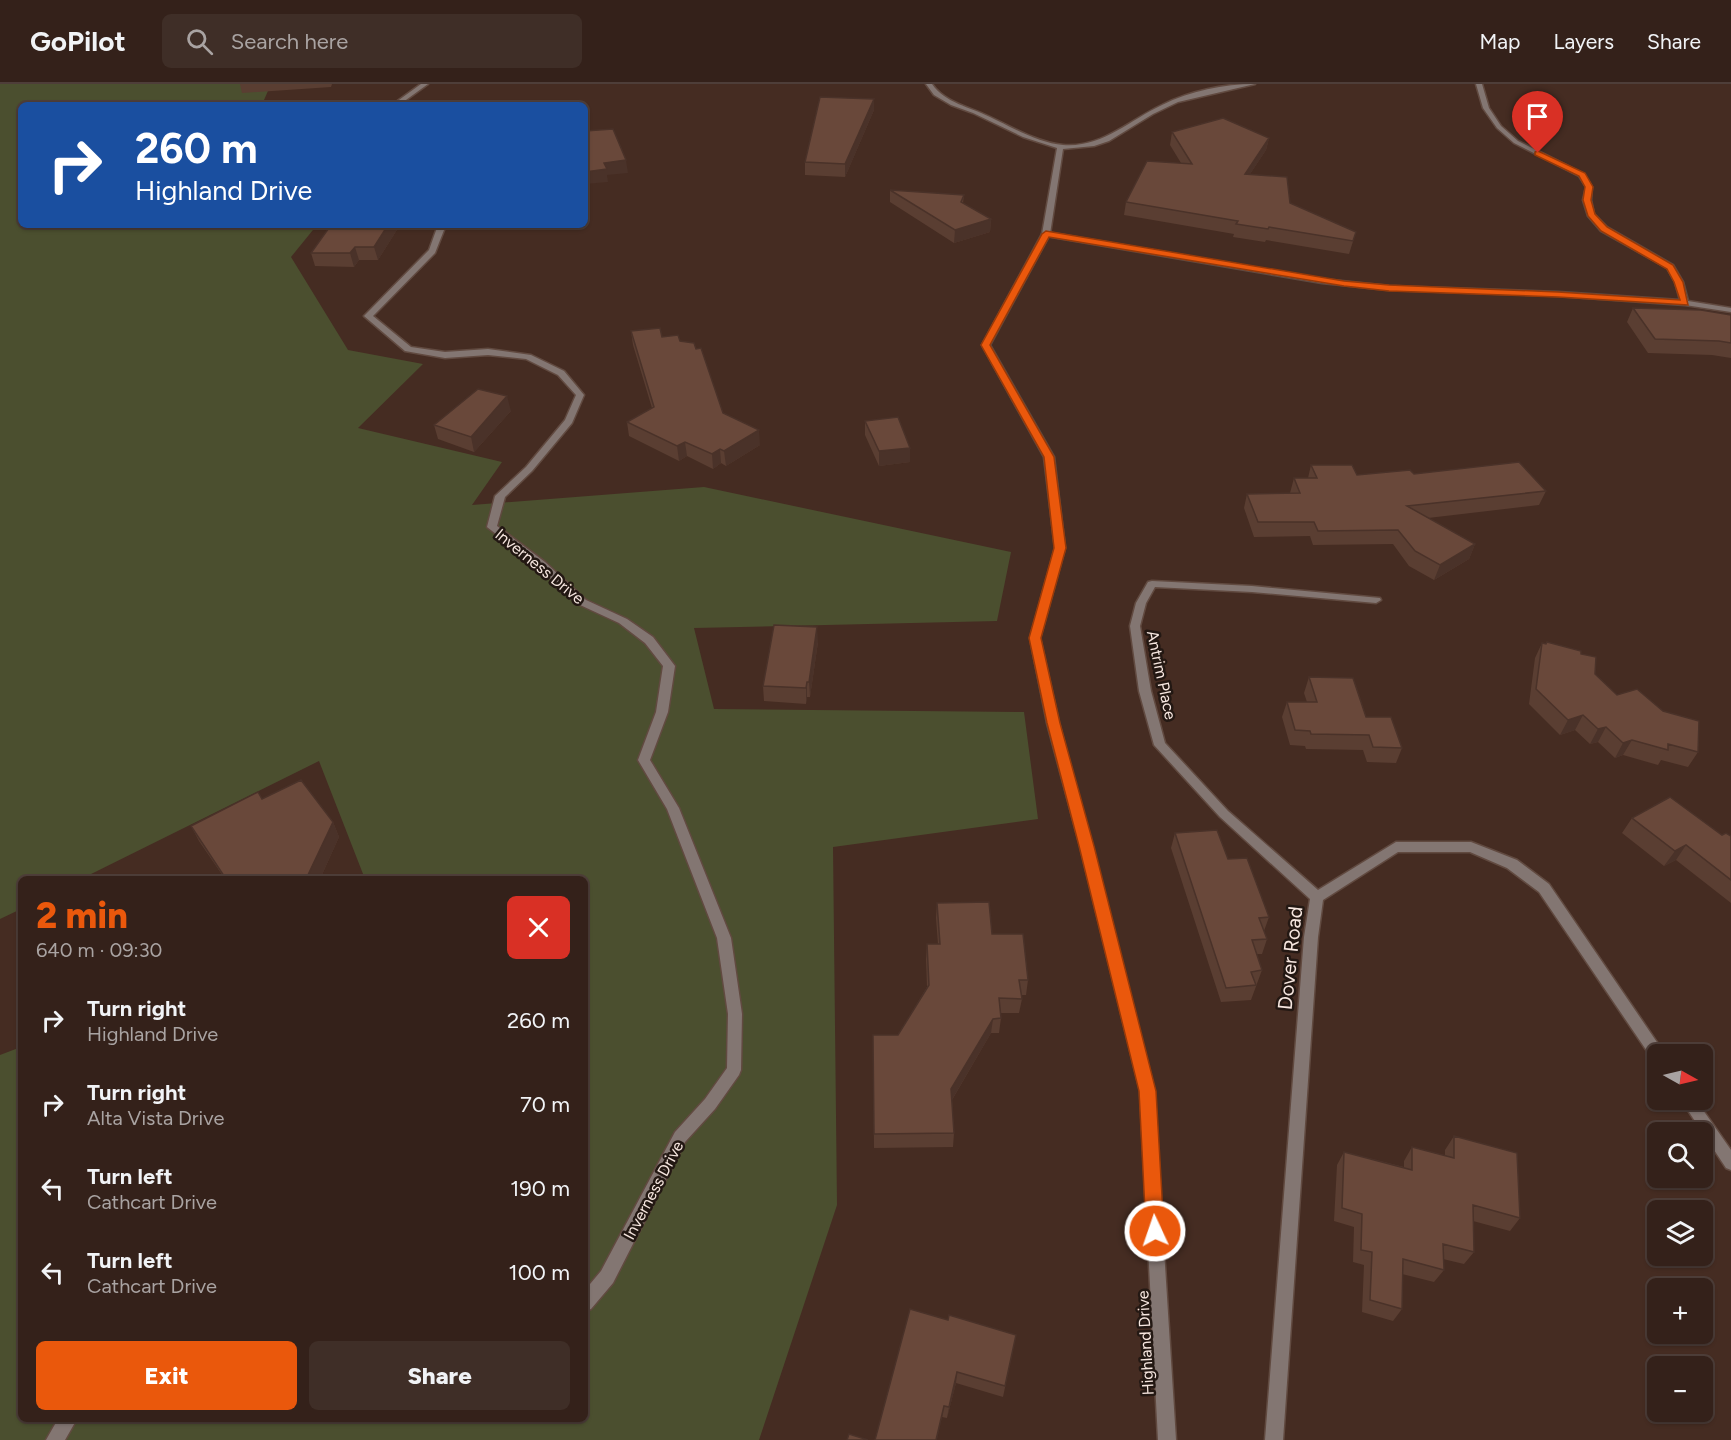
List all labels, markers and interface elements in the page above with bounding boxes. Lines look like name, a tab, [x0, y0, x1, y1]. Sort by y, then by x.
search box	[162, 14, 582, 68]
text: GoPilot	[30, 24, 126, 58]
icon: search	[183, 25, 216, 58]
text: Search here	[231, 28, 348, 55]
text: Map	[1480, 29, 1520, 54]
text: Layers	[1553, 29, 1614, 54]
text: Share	[1647, 29, 1701, 54]
pin	[1512, 91, 1563, 153]
icon: arrive	[1521, 100, 1554, 133]
text: 260 m	[135, 123, 258, 174]
icon: right	[36, 126, 114, 204]
text: Highland Drive	[135, 174, 312, 207]
street label: Inverness Drive	[491, 525, 588, 608]
street label: Antrim Place	[1143, 629, 1180, 722]
text: 2 min	[36, 894, 128, 937]
button: close	[507, 896, 570, 959]
street label: Dover Road	[1273, 905, 1307, 1011]
text: 640 m · 09:30	[36, 938, 162, 962]
text: Turn right	[87, 995, 186, 1022]
icon: right	[36, 1004, 69, 1037]
text: 260 m	[507, 1007, 570, 1034]
text: Highland Drive	[87, 1022, 218, 1046]
north arrow	[1647, 1044, 1713, 1110]
map controls	[1647, 1044, 1713, 1422]
text: Turn right	[87, 1079, 186, 1106]
icon: right	[36, 1088, 69, 1121]
text: 70 m	[520, 1091, 570, 1118]
text: Alta Vista Drive	[87, 1106, 224, 1130]
button: search	[1647, 1122, 1713, 1188]
street label: Inverness Drive	[619, 1137, 688, 1243]
text: Turn left	[87, 1163, 173, 1190]
icon: left	[36, 1172, 69, 1205]
text: 190 m	[510, 1175, 570, 1202]
text: Cathcart Drive	[87, 1190, 217, 1214]
position arrow	[1123, 1199, 1187, 1263]
button: layers	[1647, 1200, 1713, 1266]
text: Turn left	[87, 1247, 173, 1274]
icon: left	[36, 1256, 69, 1289]
text: 100 m	[509, 1259, 570, 1286]
text: Cathcart Drive	[87, 1274, 217, 1298]
button: +	[1647, 1278, 1713, 1344]
street label: Highland Drive	[1133, 1290, 1158, 1396]
button: Exit	[36, 1341, 297, 1410]
button: Share	[309, 1341, 570, 1410]
button: −	[1647, 1356, 1713, 1422]

